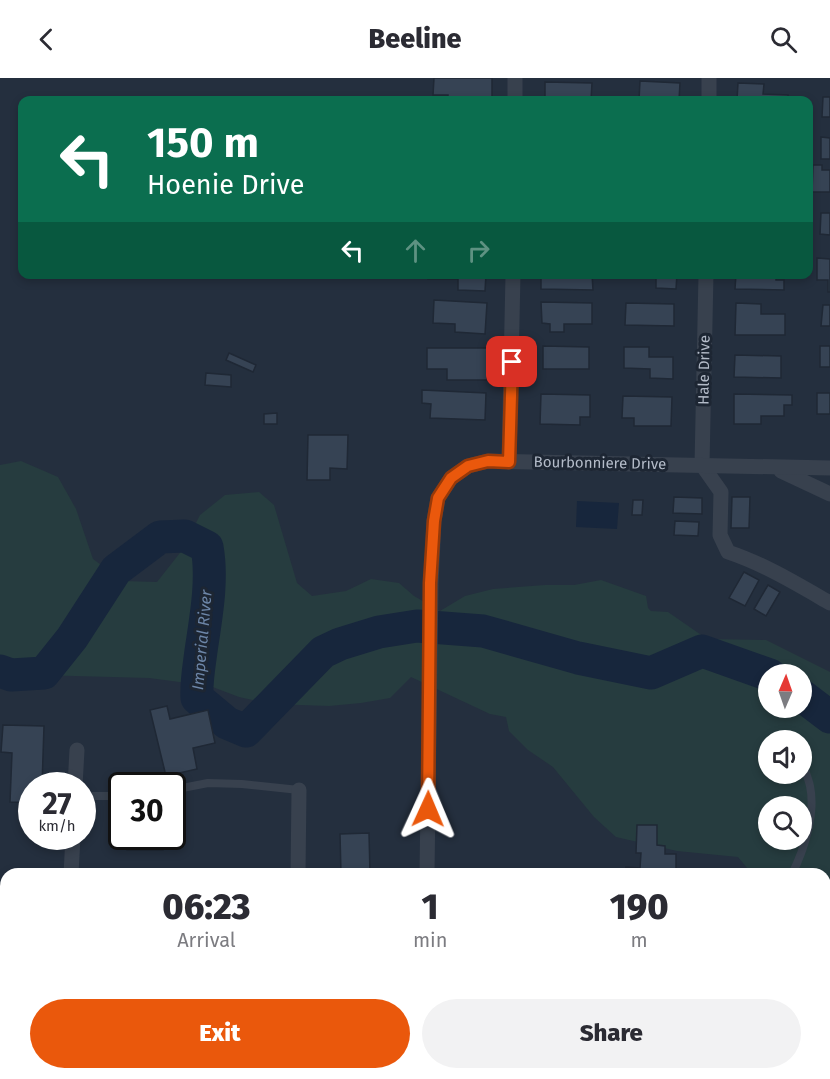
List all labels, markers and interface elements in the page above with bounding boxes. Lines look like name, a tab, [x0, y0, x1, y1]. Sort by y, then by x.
icon: back	[30, 23, 63, 56]
text: Beeline	[369, 23, 461, 55]
icon: search	[767, 23, 800, 56]
text: 150 m	[147, 118, 259, 168]
icon: left	[48, 120, 126, 198]
text: Hoenie Drive	[147, 169, 304, 201]
icon: left	[336, 234, 369, 267]
icon: ahead	[399, 234, 432, 267]
icon: right	[462, 234, 495, 267]
street label: Hale Drive	[694, 335, 714, 405]
pin	[486, 336, 537, 387]
icon: arrive	[495, 345, 528, 378]
street label: Bourbonniere Drive	[533, 453, 667, 473]
water label: Imperial River	[188, 588, 216, 691]
north arrow	[758, 664, 812, 718]
map controls	[758, 664, 812, 850]
button: sound	[758, 730, 812, 784]
speed limit sign: 30	[108, 772, 186, 850]
position arrow	[396, 777, 460, 841]
text: 27	[42, 786, 72, 822]
button: search	[758, 796, 812, 850]
text: km/h	[38, 817, 76, 835]
text: 06:23	[162, 885, 251, 929]
text: 1	[422, 885, 439, 929]
text: 190	[610, 885, 669, 929]
text: Arrival	[177, 928, 236, 952]
text: min	[413, 928, 447, 952]
text: m	[631, 928, 648, 952]
button: Exit	[30, 999, 410, 1068]
button: Share	[422, 999, 801, 1068]

